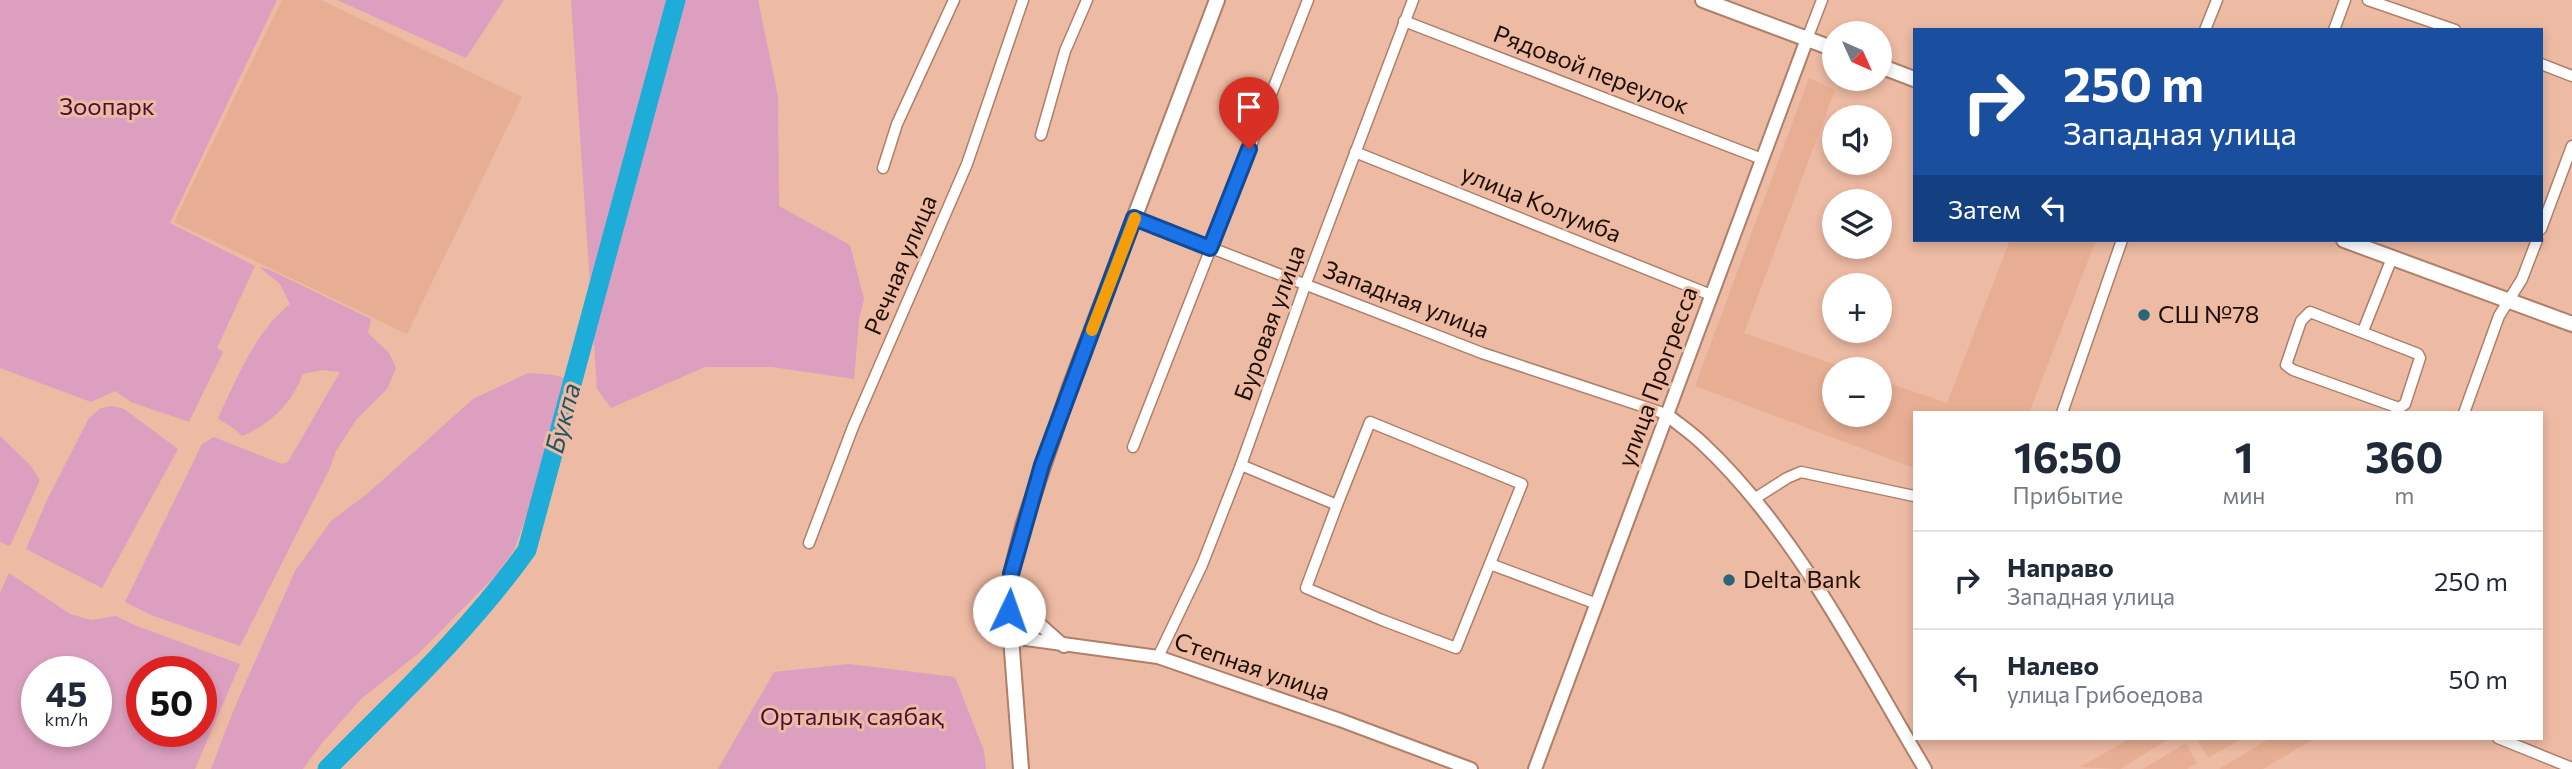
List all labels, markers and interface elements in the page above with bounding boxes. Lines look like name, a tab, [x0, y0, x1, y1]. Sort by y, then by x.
street label: Рядовой переулок	[1490, 18, 1693, 119]
north arrow	[1822, 21, 1892, 91]
map controls	[1822, 21, 1892, 427]
text: 250 m	[2063, 52, 2204, 112]
icon: right	[1948, 56, 2039, 147]
pin	[1219, 77, 1279, 149]
icon: arrive	[1230, 88, 1268, 126]
park label: Зоопарк	[59, 91, 155, 120]
button: sound	[1822, 105, 1892, 175]
text: Западная улица	[2063, 112, 2297, 152]
street label: улица Колумба	[1457, 157, 1626, 248]
button: layers	[1822, 189, 1892, 259]
icon: left	[2035, 189, 2073, 227]
street label: Речная улица	[857, 190, 942, 339]
text: Затем	[1948, 193, 2021, 224]
street label: Буровая улица	[1227, 241, 1310, 404]
street label: Западная улица	[1319, 254, 1494, 344]
button: +	[1822, 273, 1892, 343]
street label: улица Прогресса	[1610, 282, 1703, 471]
place label: СШ №78	[2158, 299, 2259, 328]
marker: СШ №78	[2136, 307, 2152, 323]
button: −	[1822, 357, 1892, 427]
water label: Букпа	[537, 379, 586, 456]
text: 16:50	[2014, 430, 2122, 482]
text: 1	[2235, 430, 2254, 482]
text: 360	[2365, 430, 2443, 482]
text: Прибытие	[2013, 481, 2123, 509]
text: мин	[2223, 481, 2265, 509]
text: m	[2394, 481, 2414, 509]
text: Направо	[2007, 551, 2114, 582]
icon: right	[1948, 561, 1986, 599]
place label: Delta Bank	[1743, 564, 1861, 593]
text: 250 m	[2434, 565, 2508, 596]
marker: Delta Bank	[1721, 572, 1737, 588]
position arrow	[972, 574, 1046, 648]
text: Западная улица	[2007, 582, 2175, 610]
street label: Степная улица	[1171, 625, 1334, 706]
text: Налево	[2007, 649, 2099, 680]
speed limit sign: 50	[126, 656, 217, 747]
icon: left	[1948, 659, 1986, 697]
text: 50 m	[2448, 663, 2508, 694]
text: 45	[46, 671, 87, 714]
text: улица Грибоедова	[2007, 680, 2203, 708]
park label: Орталық саябақ	[760, 701, 944, 730]
text: km/h	[45, 708, 88, 730]

